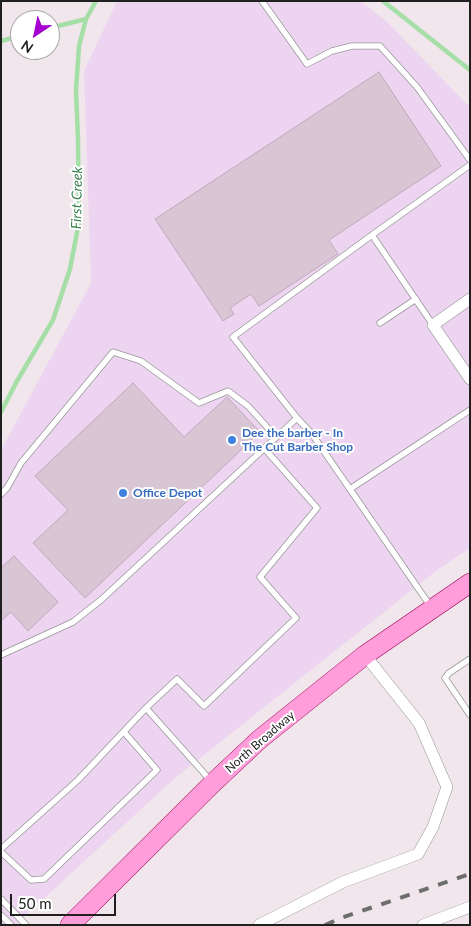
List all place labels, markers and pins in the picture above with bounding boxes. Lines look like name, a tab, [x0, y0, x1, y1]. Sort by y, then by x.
place label: Dee the barber - In The Cut Barber Shop	[242, 426, 353, 454]
marker: Dee the barber - In The Cut Barber Shop	[226, 434, 238, 446]
place label: Office Depot	[133, 486, 202, 500]
marker: Office Depot	[117, 487, 129, 499]

